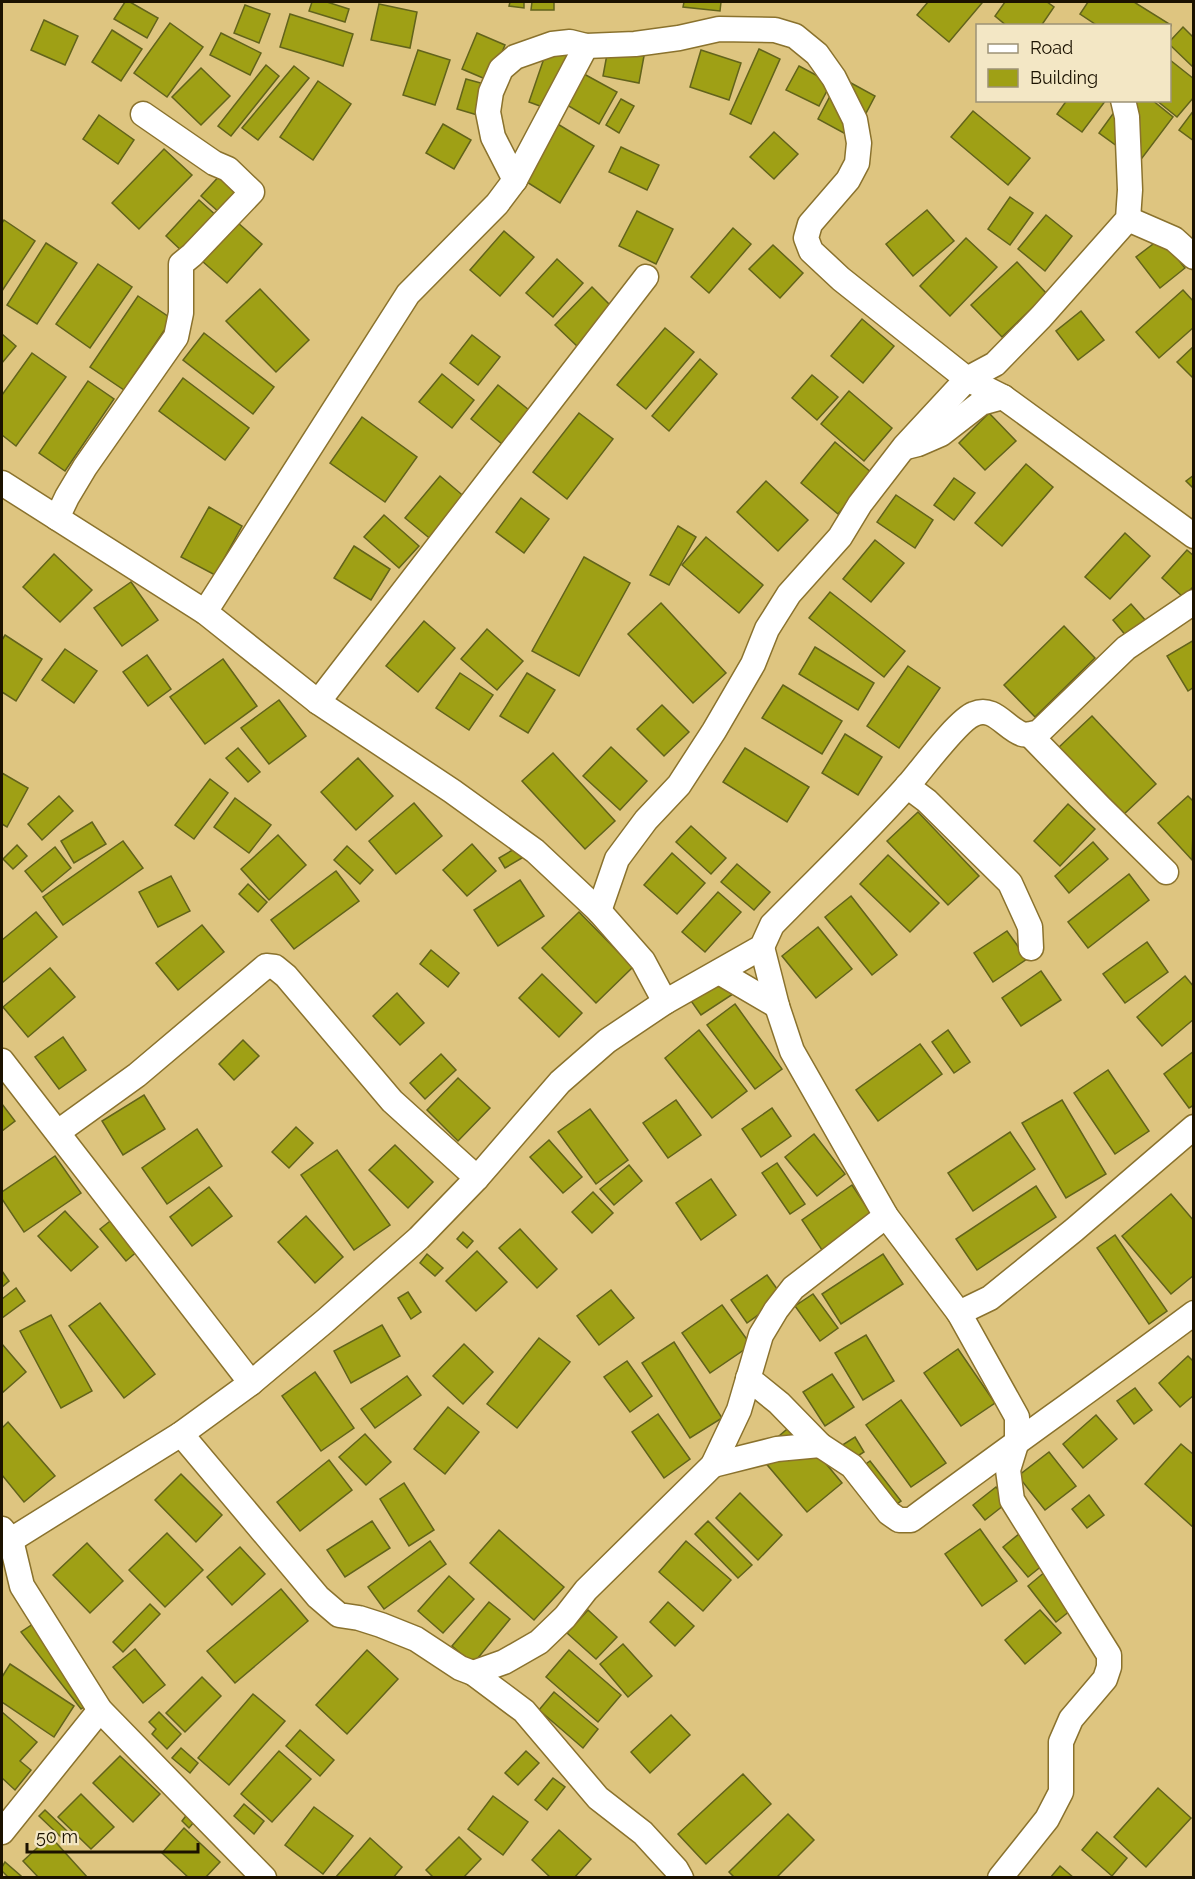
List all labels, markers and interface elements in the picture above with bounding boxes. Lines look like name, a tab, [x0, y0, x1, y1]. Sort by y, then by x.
legend	[976, 24, 1171, 102]
text: Road	[1030, 37, 1073, 58]
text: Building	[1030, 67, 1098, 88]
scale bar	[27, 1816, 198, 1854]
text: 50 m	[36, 1826, 78, 1847]

